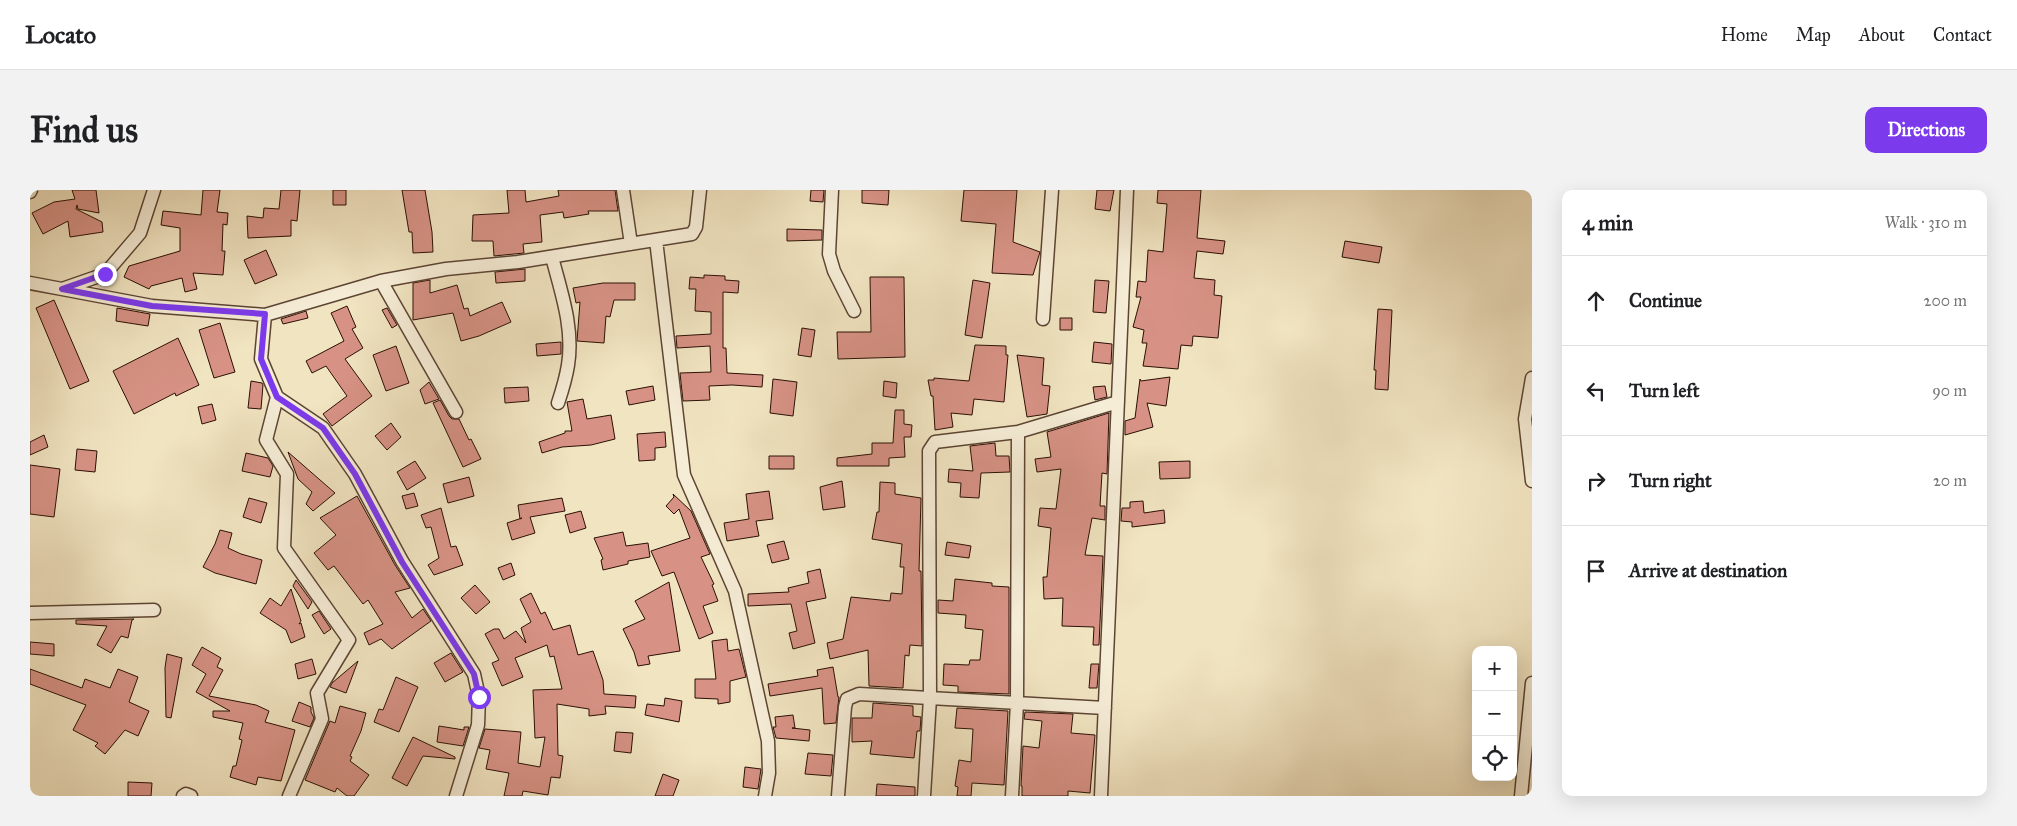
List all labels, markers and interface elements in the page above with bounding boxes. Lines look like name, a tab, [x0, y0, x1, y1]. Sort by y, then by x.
text: Locato	[25, 20, 96, 50]
text: Home	[1721, 24, 1768, 46]
text: Map	[1796, 24, 1831, 46]
text: About	[1859, 24, 1905, 46]
text: Contact	[1933, 24, 1992, 46]
button: Directions	[1865, 107, 1987, 153]
text: Find us	[30, 109, 138, 152]
text: 4 min	[1582, 210, 1633, 236]
text: Walk · 310 m	[1885, 213, 1967, 232]
route end	[94, 263, 117, 286]
icon: ahead	[1582, 287, 1610, 315]
text: Continue	[1629, 289, 1702, 312]
text: 200 m	[1924, 291, 1967, 310]
icon: left	[1582, 377, 1610, 405]
text: Turn left	[1629, 379, 1699, 402]
text: 90 m	[1932, 381, 1967, 400]
icon: right	[1582, 467, 1610, 495]
text: Turn right	[1629, 469, 1712, 492]
text: 20 m	[1933, 471, 1967, 490]
icon: arrive	[1582, 557, 1610, 585]
text: Arrive at destination	[1629, 559, 1787, 582]
map controls	[1472, 646, 1517, 781]
button: +	[1472, 646, 1517, 691]
route start	[468, 686, 491, 709]
button: −	[1472, 691, 1517, 736]
button: locate	[1472, 736, 1517, 781]

